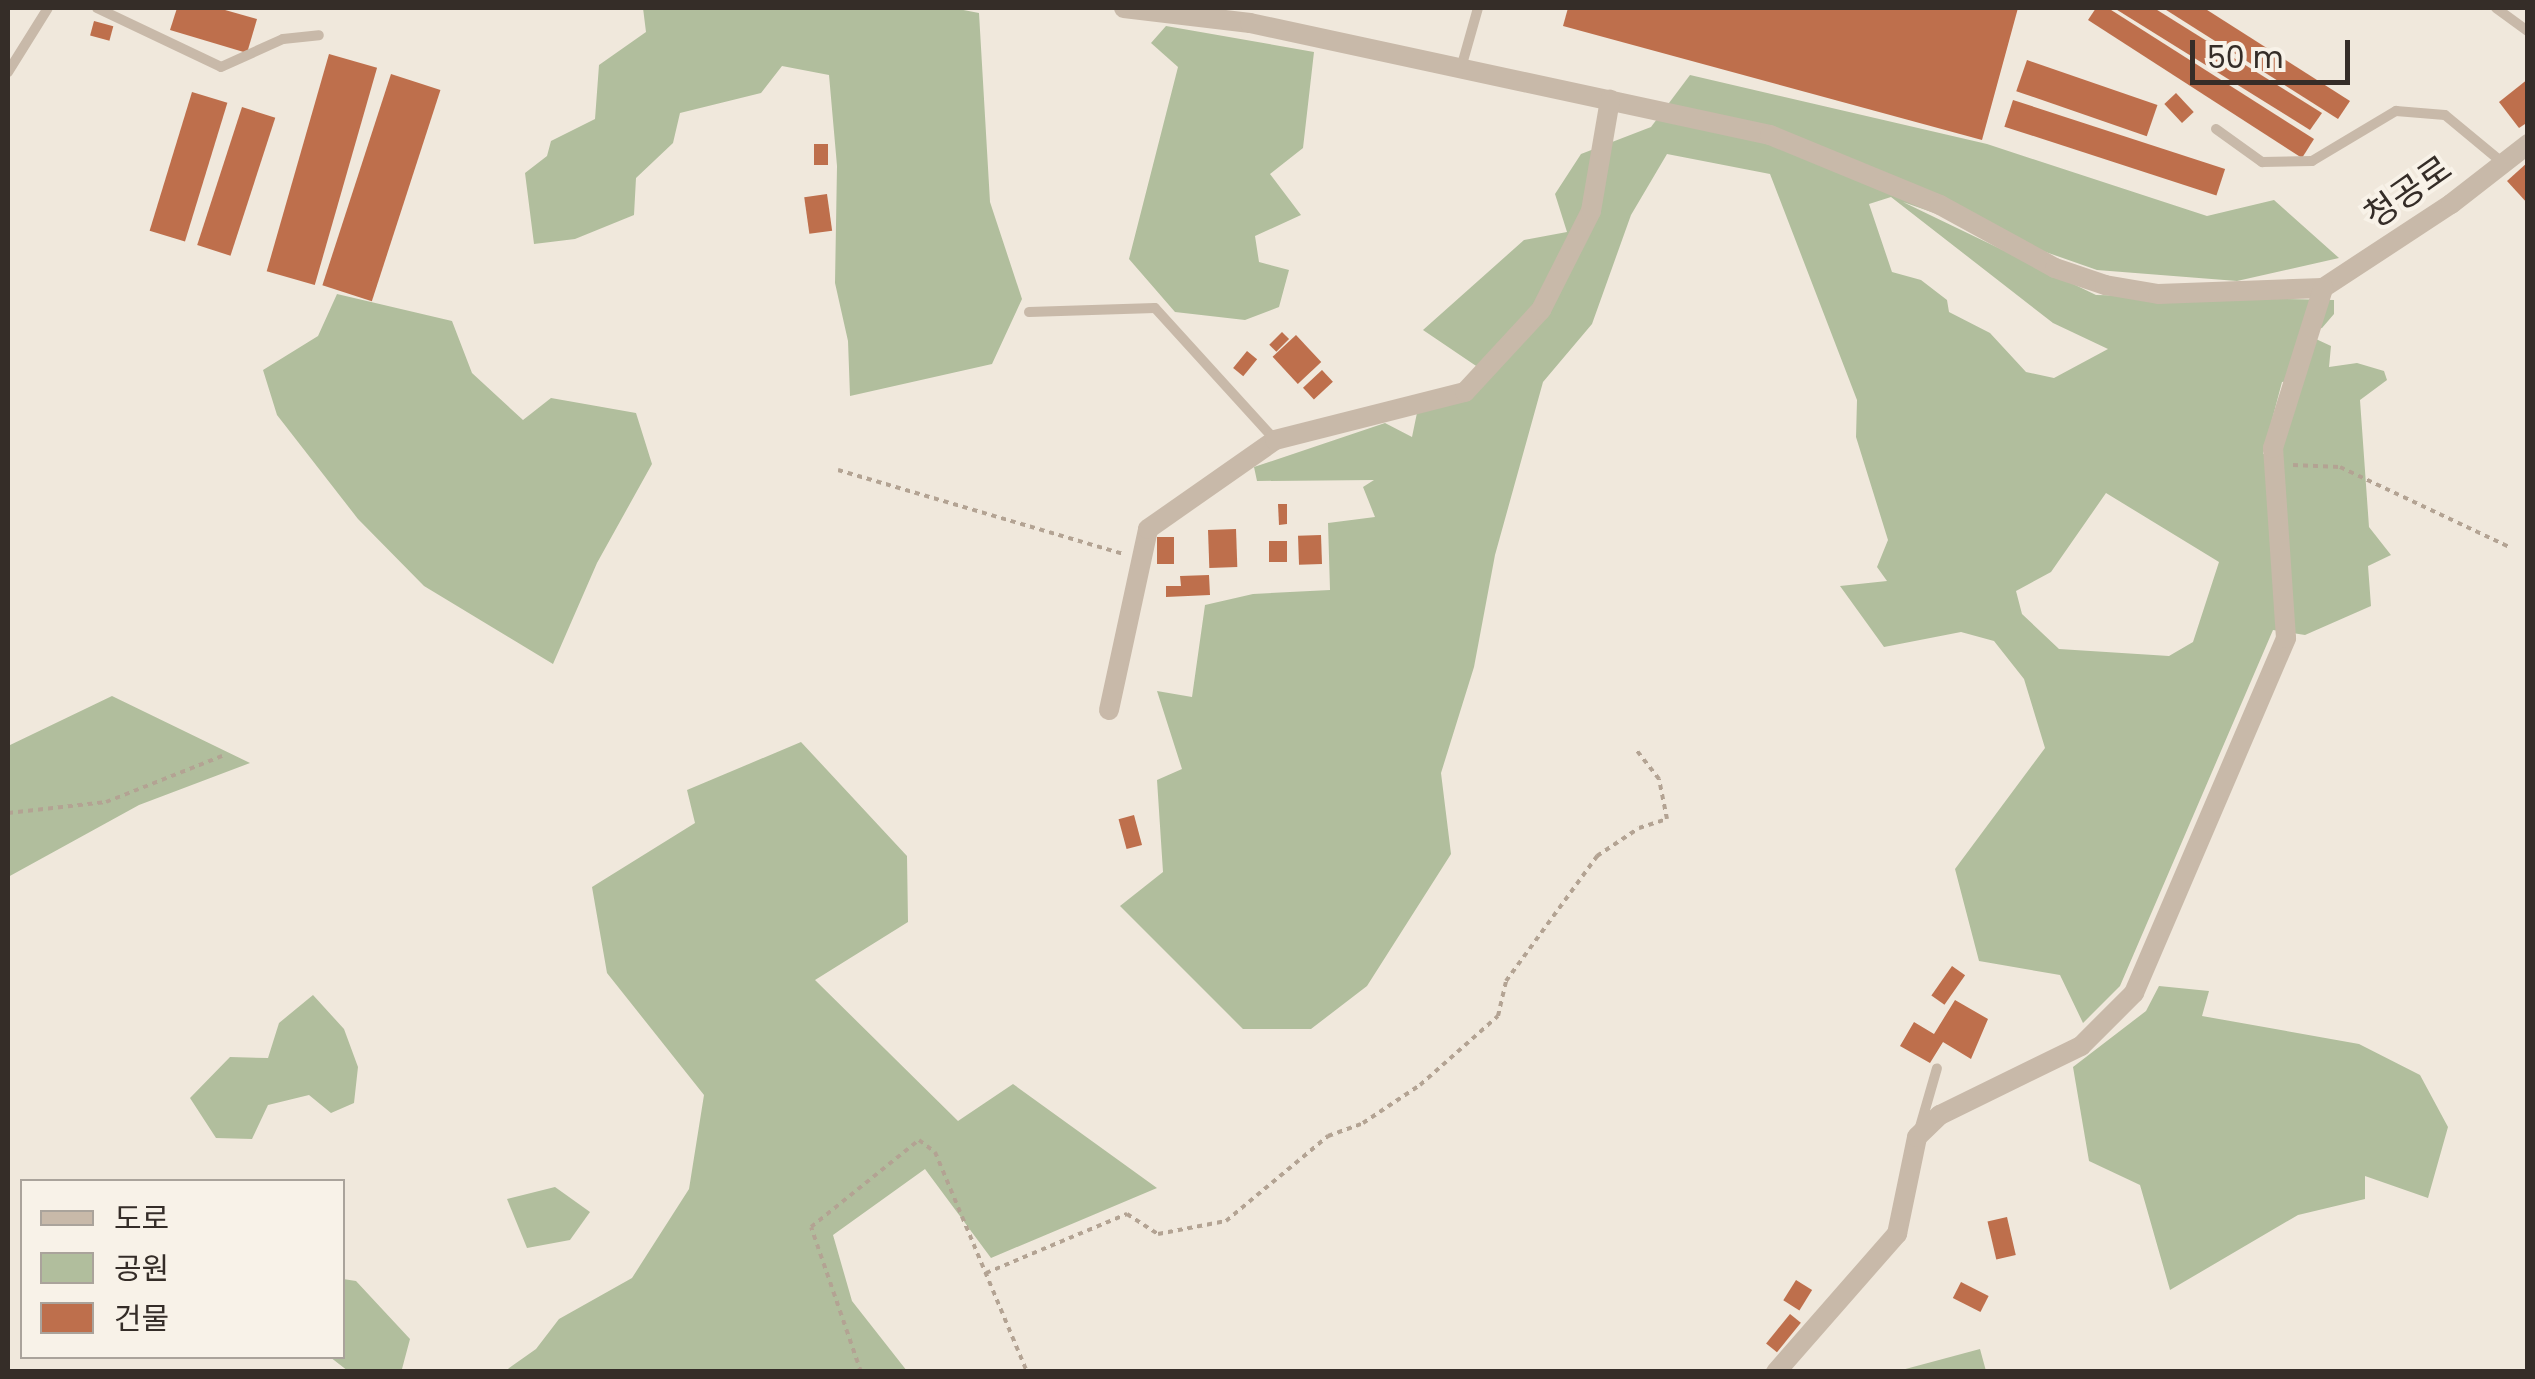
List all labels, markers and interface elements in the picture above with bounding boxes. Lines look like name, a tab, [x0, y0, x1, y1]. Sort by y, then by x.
scale bar	[2195, 20, 2355, 82]
text: 50 m	[2207, 36, 2284, 79]
street label: 청공로	[2356, 147, 2460, 237]
legend	[20, 1179, 345, 1359]
text: 도로	[114, 1197, 169, 1240]
text: 공원	[114, 1247, 169, 1290]
text: 건물	[114, 1297, 169, 1340]

